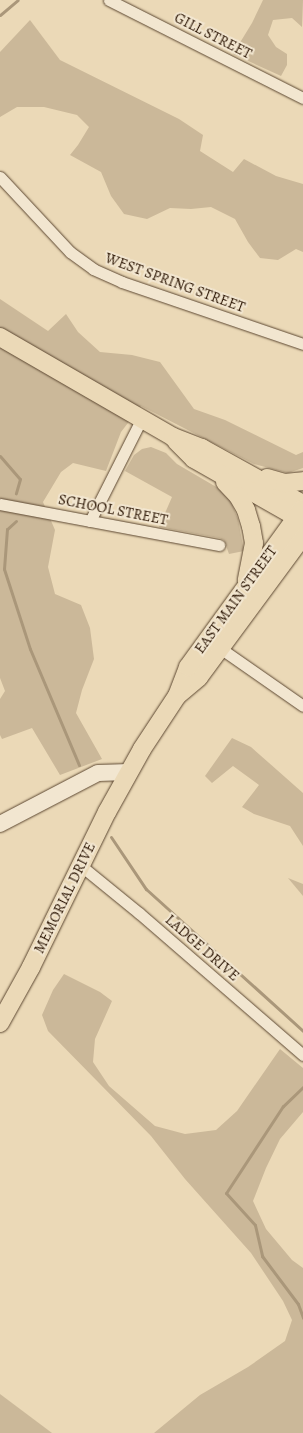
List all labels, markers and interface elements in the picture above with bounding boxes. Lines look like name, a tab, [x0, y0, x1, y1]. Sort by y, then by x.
street label: GILL STREET	[171, 9, 255, 63]
street label: WEST SPRING STREET	[103, 249, 247, 317]
street label: SCHOOL STREET	[57, 491, 169, 529]
street label: EAST MAIN STREET	[191, 543, 281, 657]
street label: MEMORIAL DRIVE	[30, 839, 100, 957]
street label: LADGE DRIVE	[161, 911, 243, 985]

